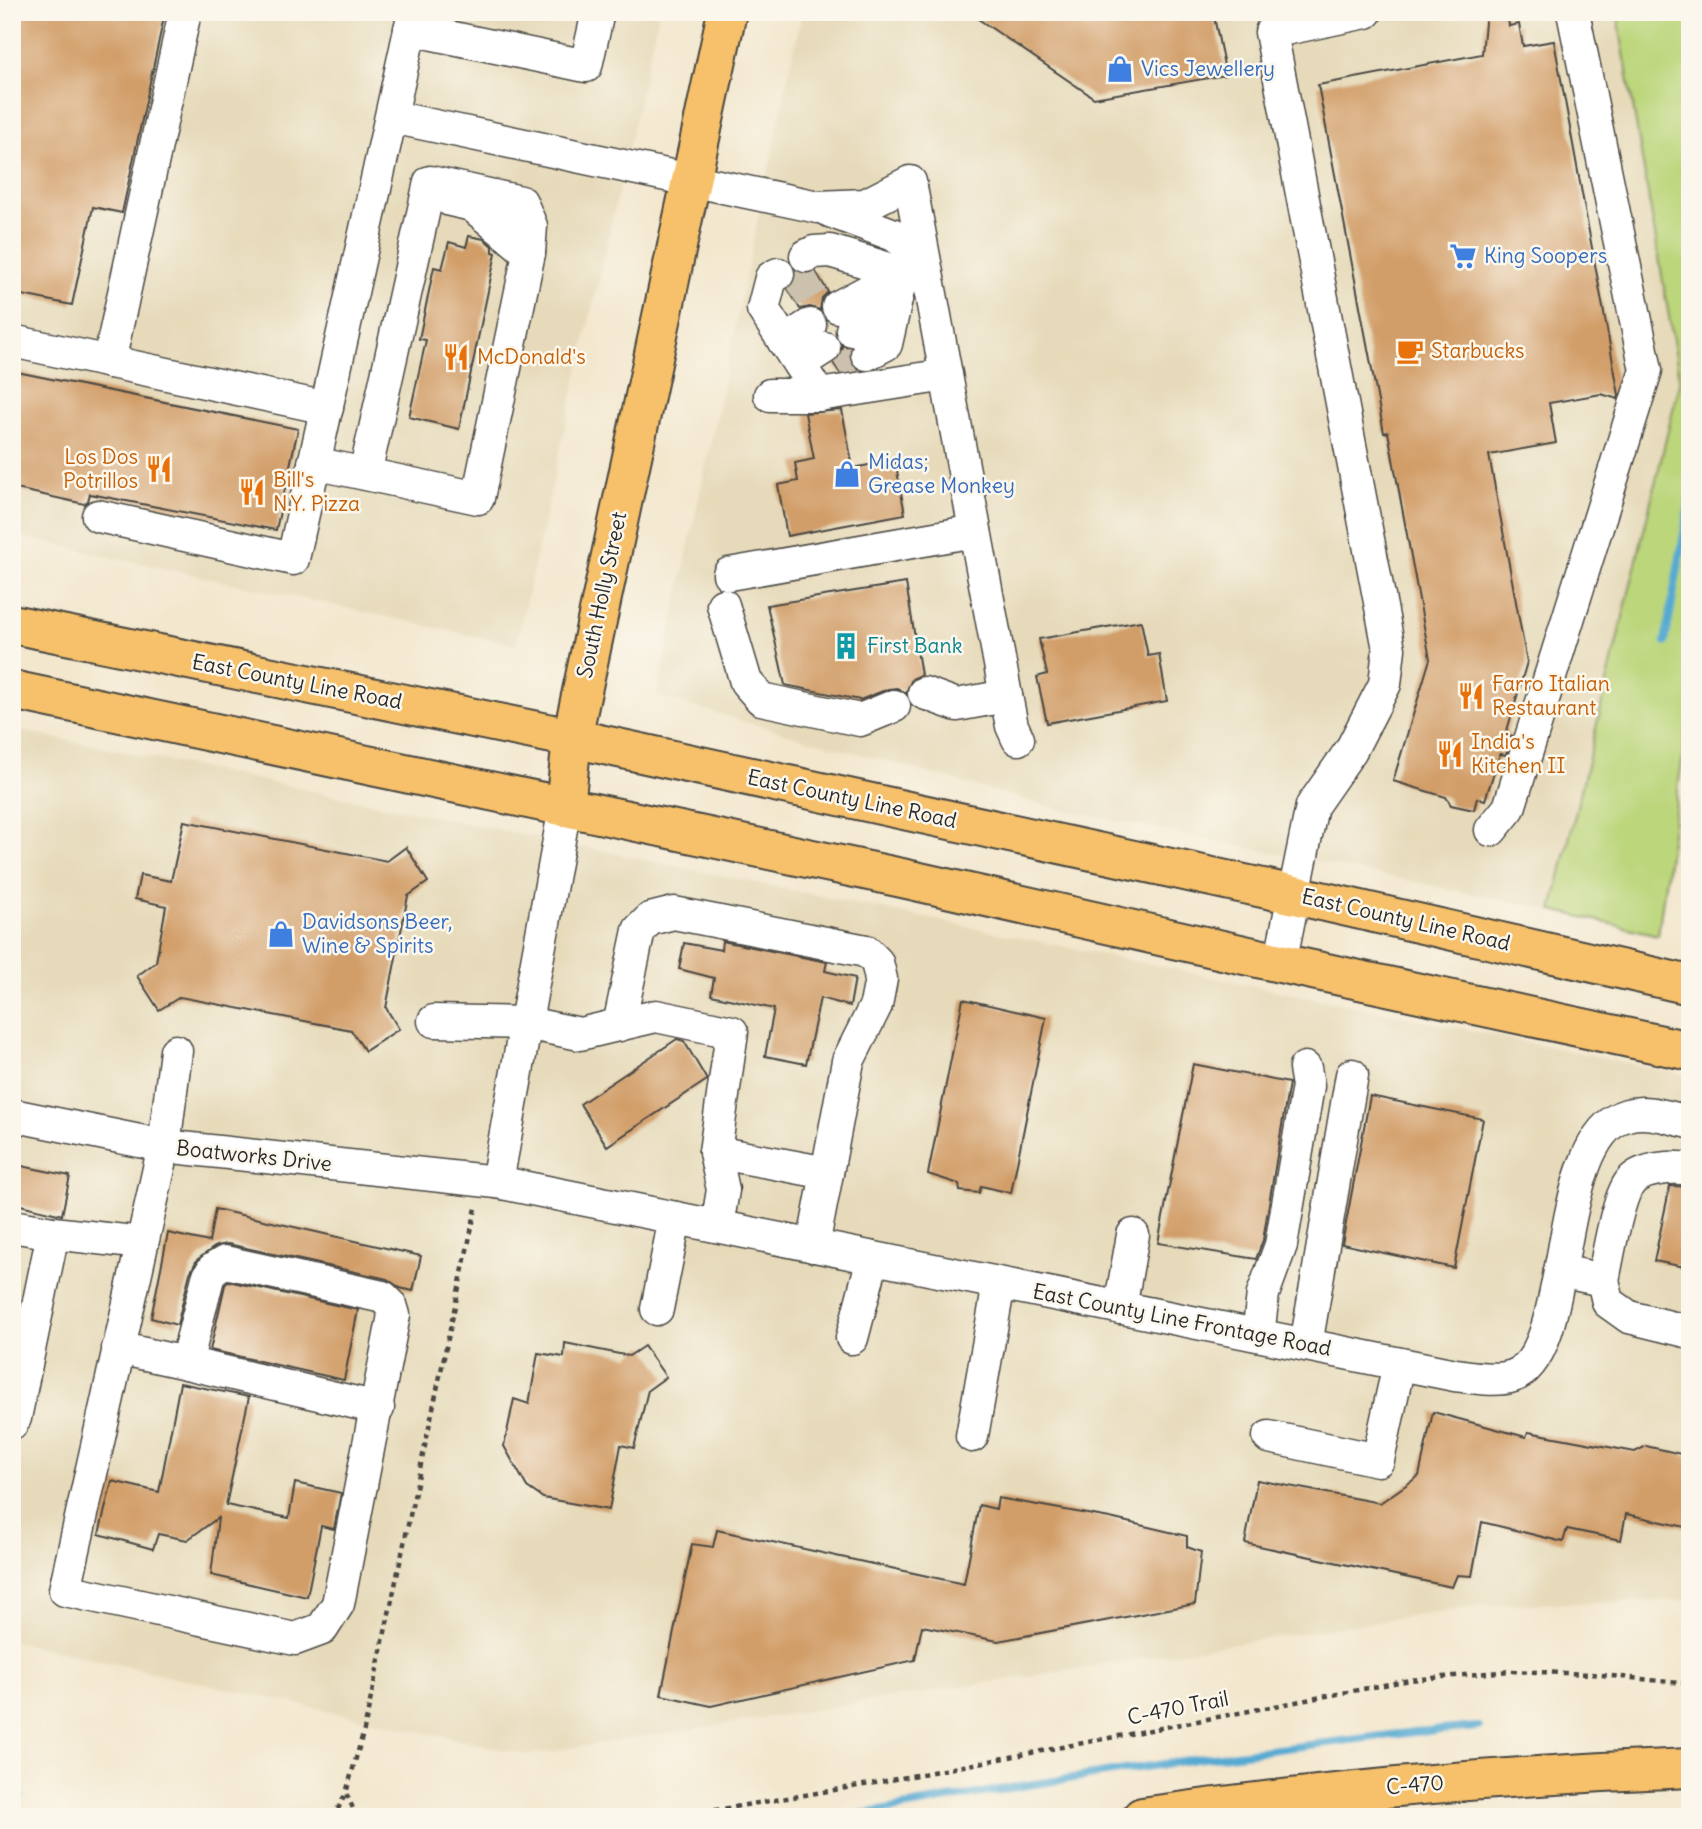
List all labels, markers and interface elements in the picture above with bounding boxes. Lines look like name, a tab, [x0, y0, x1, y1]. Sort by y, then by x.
shop icon: Vics Jewellery	[1105, 54, 1135, 84]
place label: Vics Jewellery	[1141, 55, 1275, 82]
supermarket icon: King Soopers	[1448, 241, 1478, 271]
place label: King Soopers	[1484, 242, 1607, 269]
cafe icon: Starbucks	[1395, 336, 1425, 366]
place label: Starbucks	[1431, 337, 1525, 364]
restaurant icon: McDonald's	[441, 342, 471, 372]
place label: McDonald's	[477, 343, 586, 370]
place label: Los Dos Potrillos	[63, 443, 138, 494]
place label: Midas; Grease Monkey	[868, 448, 1015, 499]
restaurant icon: Los Dos Potrillos	[144, 454, 174, 484]
shop icon: Midas; Grease Monkey	[832, 459, 862, 489]
place label: Bill's N.Y. Pizza	[273, 466, 360, 517]
restaurant icon: Bill's N.Y. Pizza	[237, 477, 267, 507]
street label: South Holly Street	[571, 509, 632, 680]
building icon: First Bank	[831, 631, 861, 661]
place label: First Bank	[867, 632, 962, 659]
street label: East County Line Road	[190, 648, 404, 715]
place label: Farro Italian Restaurant	[1492, 670, 1610, 721]
restaurant icon: Farro Italian Restaurant	[1456, 681, 1486, 711]
place label: India's Kitchen II	[1471, 728, 1565, 779]
restaurant icon: India's Kitchen II	[1435, 739, 1465, 769]
street label: East County Line Road	[745, 763, 959, 834]
street label: East County Line Road	[1299, 882, 1513, 957]
place label: Davidsons Beer, Wine & Spirits	[302, 908, 452, 959]
shop icon: Davidsons Beer, Wine & Spirits	[266, 919, 296, 949]
street label: Boatworks Drive	[175, 1134, 333, 1177]
street label: East County Line Frontage Road	[1031, 1277, 1334, 1362]
street label: C-470 Trail	[1125, 1684, 1231, 1731]
street label: C-470	[1385, 1769, 1445, 1800]

